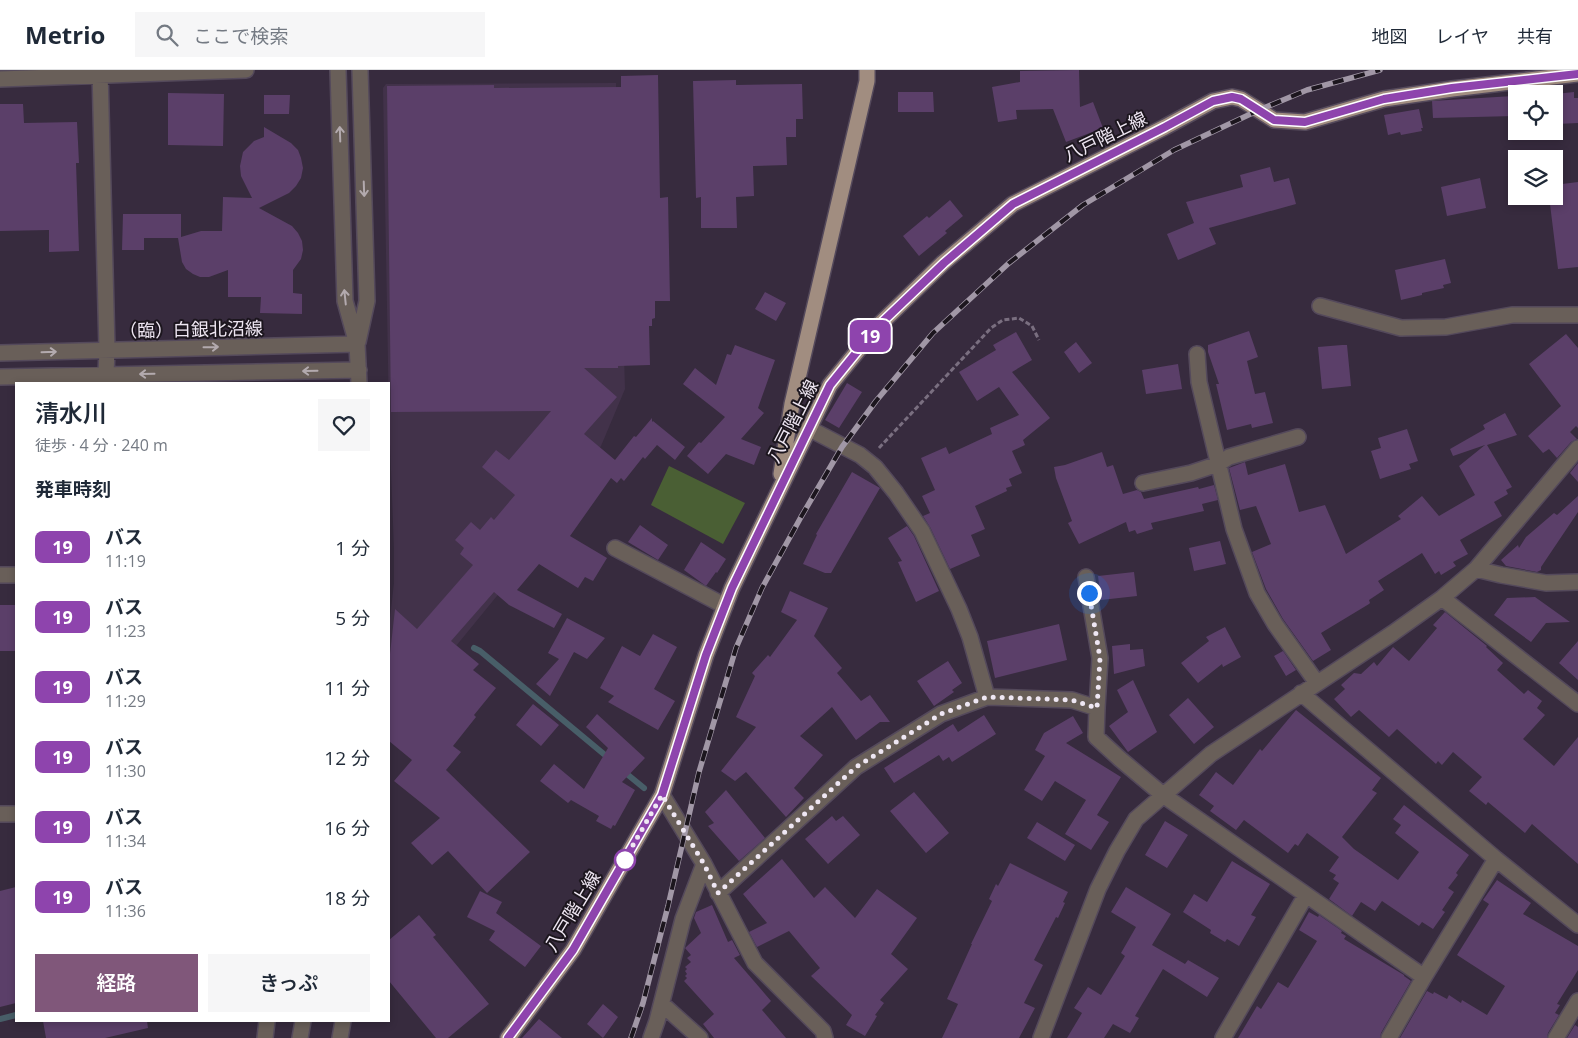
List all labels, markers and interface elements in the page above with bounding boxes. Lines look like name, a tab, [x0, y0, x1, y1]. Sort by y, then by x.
search box	[135, 12, 485, 57]
text: Metrio	[25, 18, 105, 51]
icon: search	[153, 21, 181, 49]
text: ここで検索	[193, 23, 288, 49]
text: 地図	[1372, 24, 1408, 48]
text: レイヤ	[1436, 24, 1489, 48]
text: 共有	[1517, 24, 1553, 48]
map controls	[1508, 85, 1563, 205]
button: locate	[1508, 85, 1563, 140]
street label: 八戸階上線	[1059, 105, 1151, 167]
one-way arrow	[335, 127, 345, 143]
button: layers	[1508, 150, 1563, 205]
one-way arrow	[359, 180, 368, 196]
one-way arrow	[340, 289, 350, 305]
street label: （臨）白銀北沼線	[119, 316, 263, 342]
line badge: 19	[848, 320, 892, 352]
text: 19	[860, 324, 880, 348]
one-way arrow	[203, 343, 219, 352]
one-way arrow	[40, 347, 56, 356]
one-way arrow	[302, 366, 318, 376]
one-way arrow	[140, 369, 156, 379]
street label: 八戸階上線	[761, 375, 823, 467]
text: 清水川	[35, 396, 107, 429]
button: heart	[318, 399, 370, 451]
text: 徒歩 · 4 分 · 240 m	[35, 434, 168, 456]
text: 発車時刻	[35, 476, 111, 502]
text: バス	[105, 524, 143, 550]
text: 19	[52, 535, 73, 559]
text: 1 分	[335, 535, 370, 561]
text: 11:19	[105, 550, 146, 572]
your location	[1077, 581, 1102, 606]
text: バス	[105, 594, 143, 620]
text: 19	[52, 605, 73, 629]
text: 5 分	[335, 605, 370, 631]
text: 11:23	[105, 620, 146, 642]
text: バス	[105, 664, 143, 690]
text: 19	[52, 675, 73, 699]
text: 11 分	[324, 675, 370, 701]
text: 11:29	[105, 690, 146, 712]
text: バス	[105, 734, 143, 760]
text: 19	[52, 745, 73, 769]
text: 12 分	[324, 745, 370, 771]
text: 11:30	[105, 760, 146, 782]
text: バス	[105, 804, 143, 830]
text: 19	[52, 815, 73, 839]
text: 16 分	[324, 815, 370, 841]
text: 11:34	[105, 830, 146, 852]
unlabelled marker	[614, 849, 636, 871]
street label: 八戸階上線	[539, 866, 605, 956]
text: バス	[105, 874, 143, 900]
text: 19	[52, 885, 73, 909]
text: 18 分	[324, 885, 370, 911]
text: 11:36	[105, 900, 146, 922]
button: 経路	[35, 954, 198, 1012]
button: きっぷ	[208, 954, 370, 1012]

